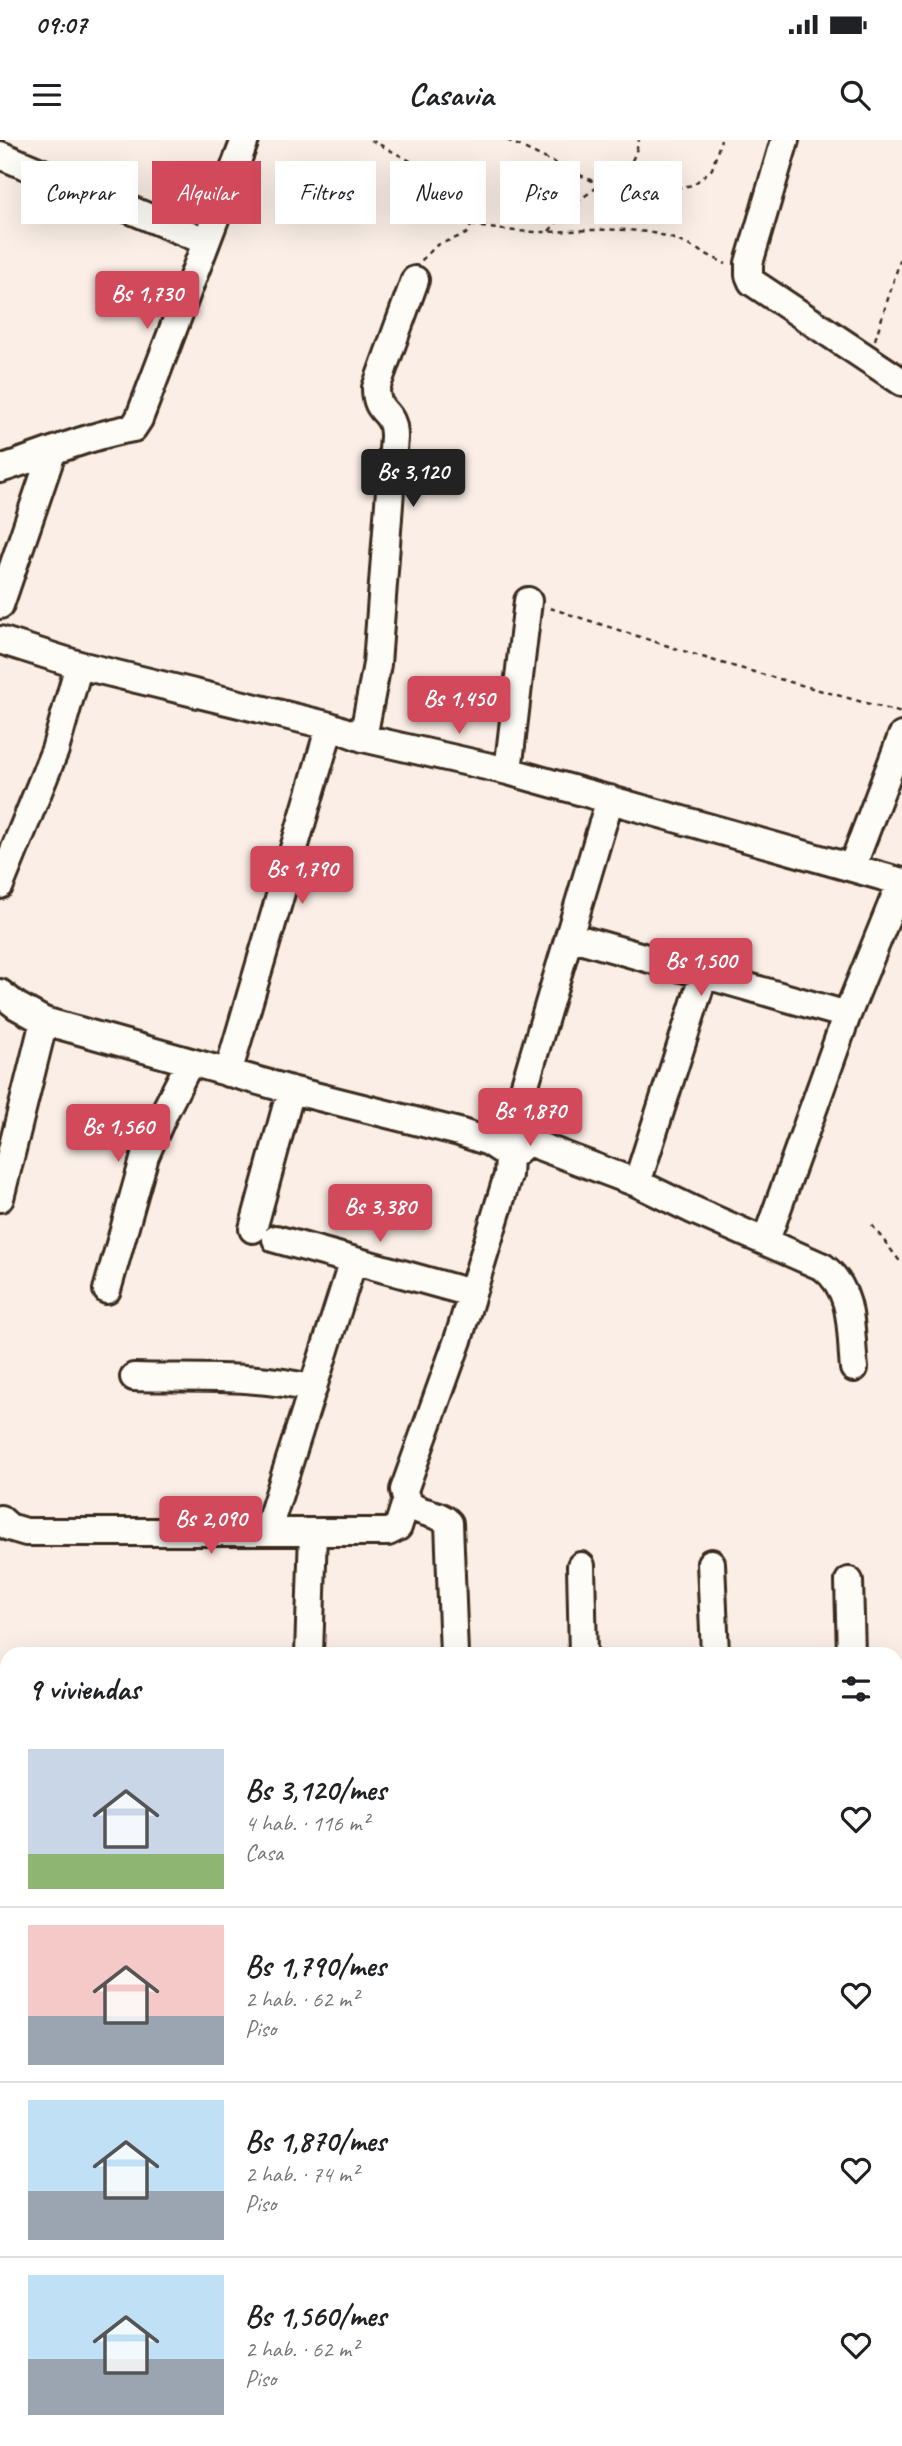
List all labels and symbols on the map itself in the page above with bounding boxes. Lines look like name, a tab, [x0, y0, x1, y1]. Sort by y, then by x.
pin: Bs 1,730	[75, 272, 219, 331]
pin: Bs 3,120	[341, 450, 485, 509]
pin: Bs 1,450	[387, 676, 531, 736]
pin: Bs 1,790	[230, 846, 374, 906]
pin: Bs 1,500	[629, 938, 773, 998]
pin: Bs 1,870	[458, 1088, 602, 1148]
pin: Bs 1,560	[46, 1104, 190, 1164]
pin: Bs 3,380	[308, 1184, 452, 1244]
pin: Bs 2,090	[139, 1496, 283, 1556]

